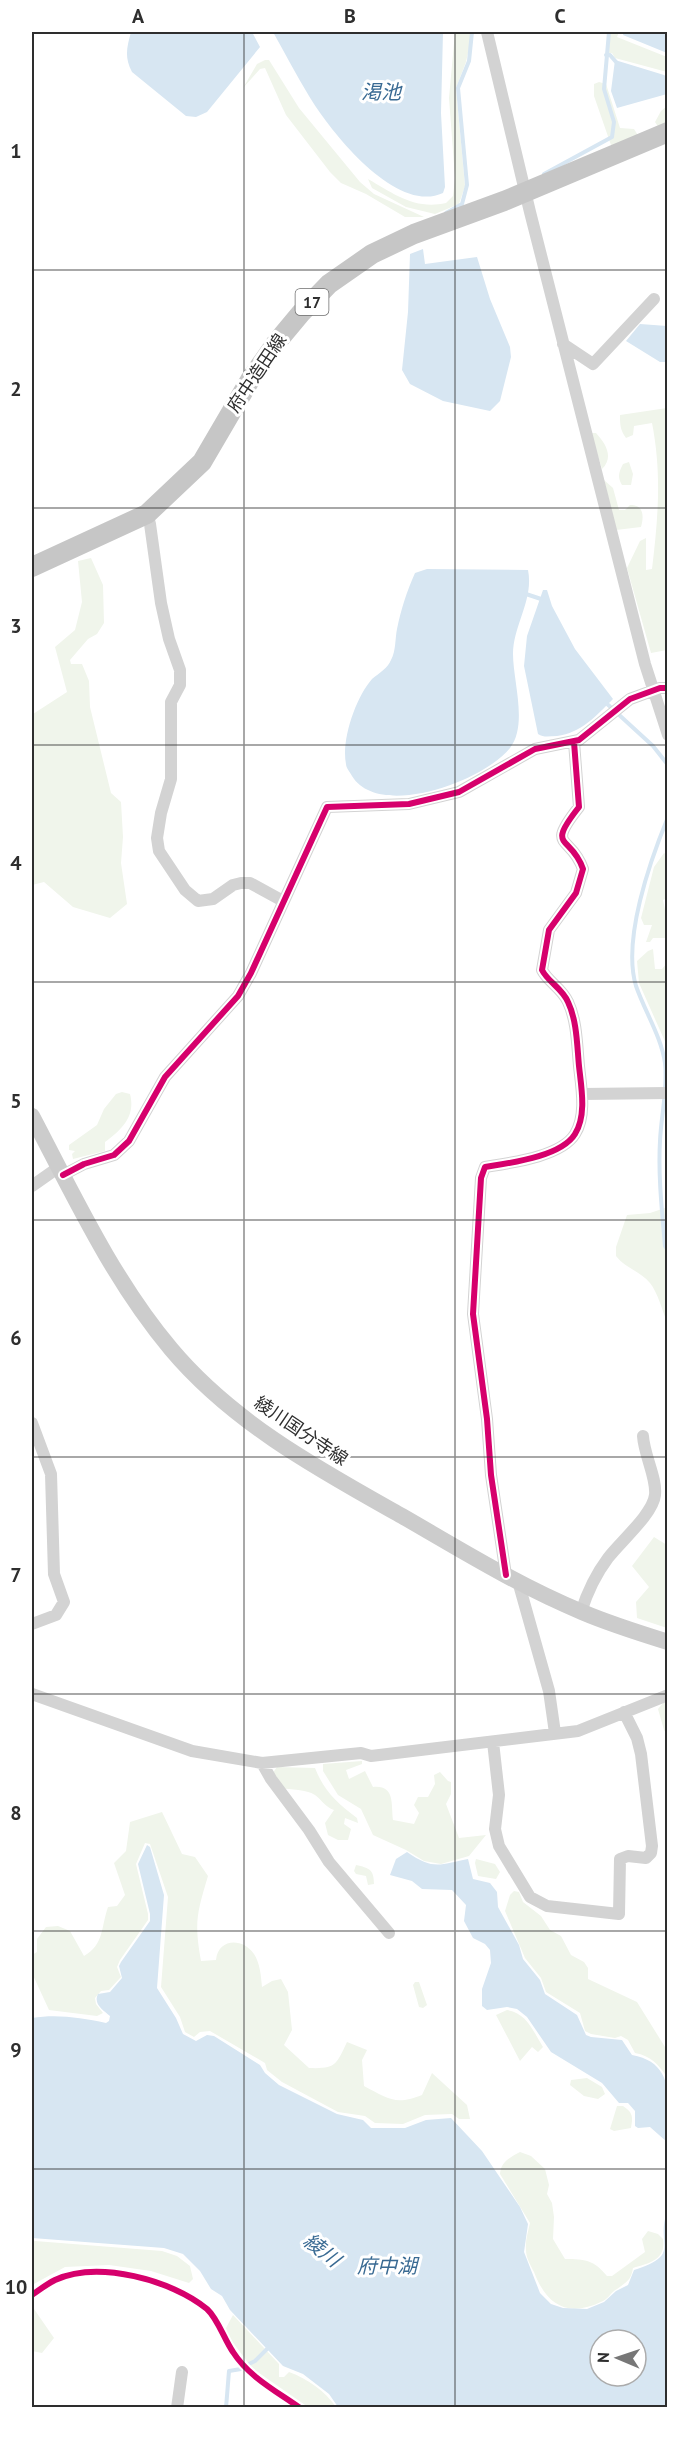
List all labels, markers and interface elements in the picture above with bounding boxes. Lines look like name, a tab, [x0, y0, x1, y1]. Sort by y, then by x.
text: A	[132, 3, 145, 29]
text: B	[344, 3, 356, 29]
text: C	[554, 3, 566, 29]
water label: 渇池	[361, 79, 403, 105]
text: 1	[10, 138, 22, 164]
road number: 17	[296, 289, 328, 315]
street label: 府中造田線	[222, 329, 291, 416]
text: 2	[10, 376, 22, 402]
text: 3	[10, 613, 22, 639]
text: 4	[10, 850, 22, 876]
text: 5	[10, 1088, 22, 1114]
text: 6	[10, 1325, 22, 1351]
street label: 綾川国分寺線	[250, 1391, 352, 1470]
text: 7	[10, 1562, 22, 1588]
text: 8	[10, 1800, 22, 1826]
text: 9	[10, 2037, 22, 2063]
water label: 綾川	[298, 2227, 347, 2274]
water label: 府中湖	[357, 2253, 420, 2279]
text: 10	[5, 2274, 27, 2300]
north arrow	[588, 2328, 648, 2388]
text: N	[593, 2352, 613, 2363]

